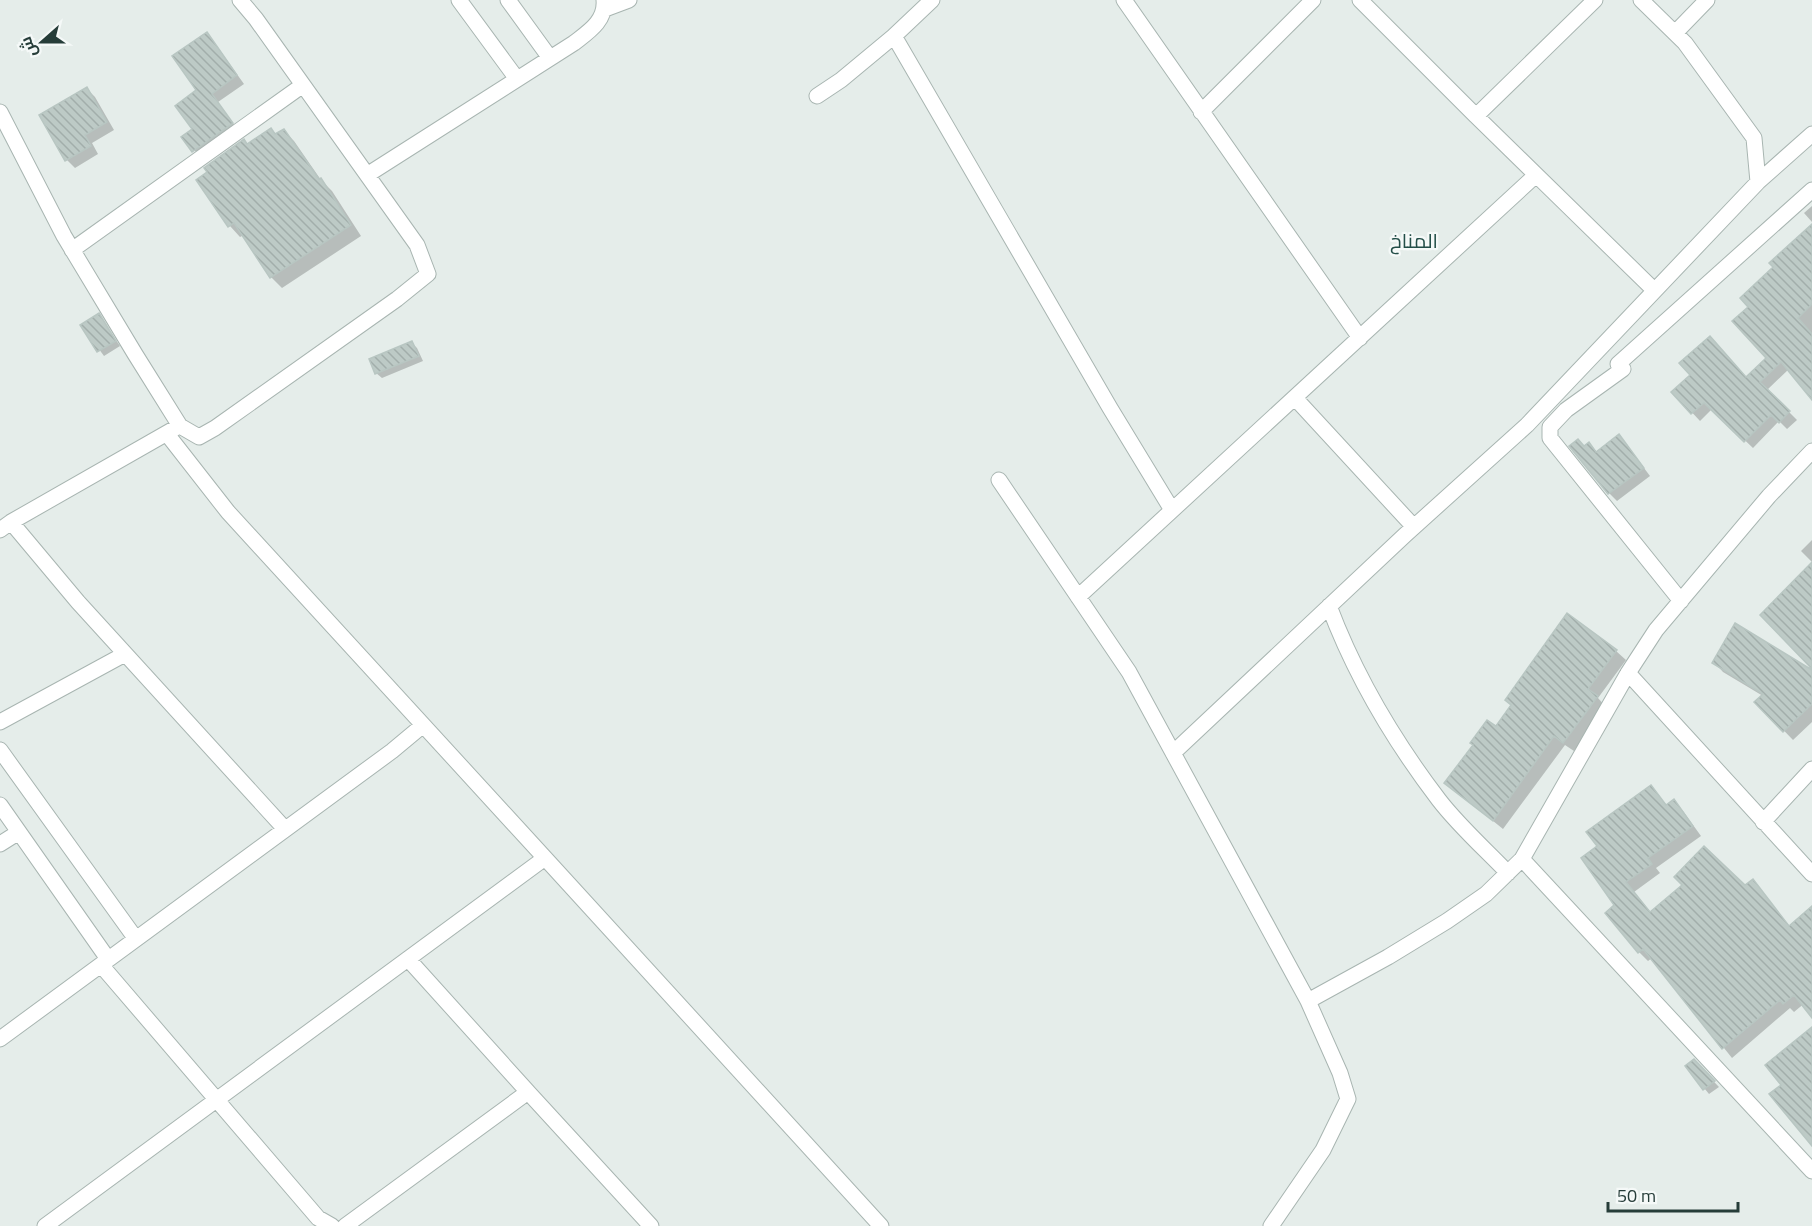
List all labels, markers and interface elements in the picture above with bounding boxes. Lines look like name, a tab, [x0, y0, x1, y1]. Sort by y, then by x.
north arrow	[12, 12, 72, 72]
text: ش	[13, 33, 43, 61]
district label: المناخ	[1390, 225, 1438, 256]
scale bar	[1608, 1175, 1738, 1213]
text: 50 m	[1617, 1182, 1656, 1209]

